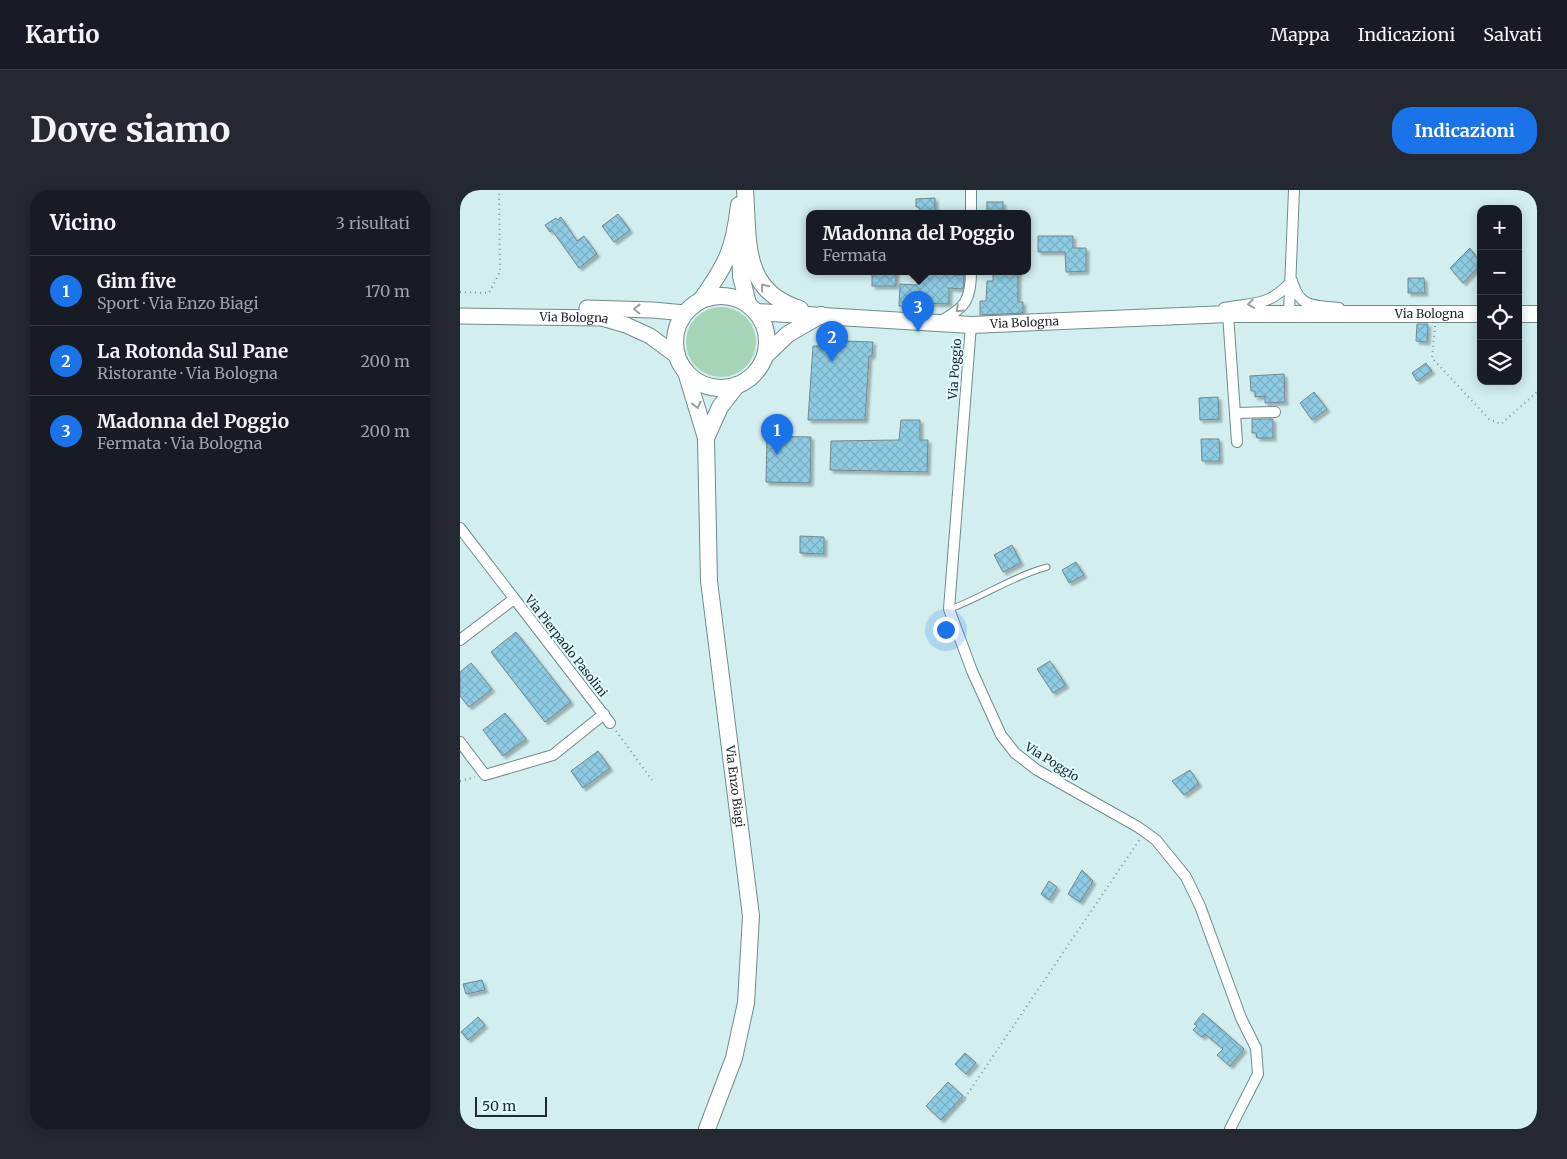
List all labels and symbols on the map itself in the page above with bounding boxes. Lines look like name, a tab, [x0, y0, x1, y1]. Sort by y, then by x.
one-way arrow	[760, 283, 769, 292]
pin: 3	[902, 291, 934, 332]
one-way arrow	[1247, 298, 1255, 308]
one-way arrow	[956, 303, 965, 312]
one-way arrow	[632, 304, 640, 315]
street label: Via Bologna	[1394, 306, 1464, 321]
street label: Via Bologna	[538, 309, 611, 327]
street label: Via Bologna	[989, 313, 1060, 331]
pin: 2	[816, 321, 848, 362]
street label: Via Poggio	[945, 338, 964, 401]
one-way arrow	[691, 400, 702, 409]
pin: 1	[761, 414, 793, 455]
street label: Via Pierpaolo Pasolini	[521, 591, 611, 700]
your location	[933, 617, 959, 643]
street label: Via Poggio	[1022, 738, 1082, 784]
street label: Via Enzo Biagi	[723, 743, 748, 828]
scale bar	[475, 1094, 548, 1117]

